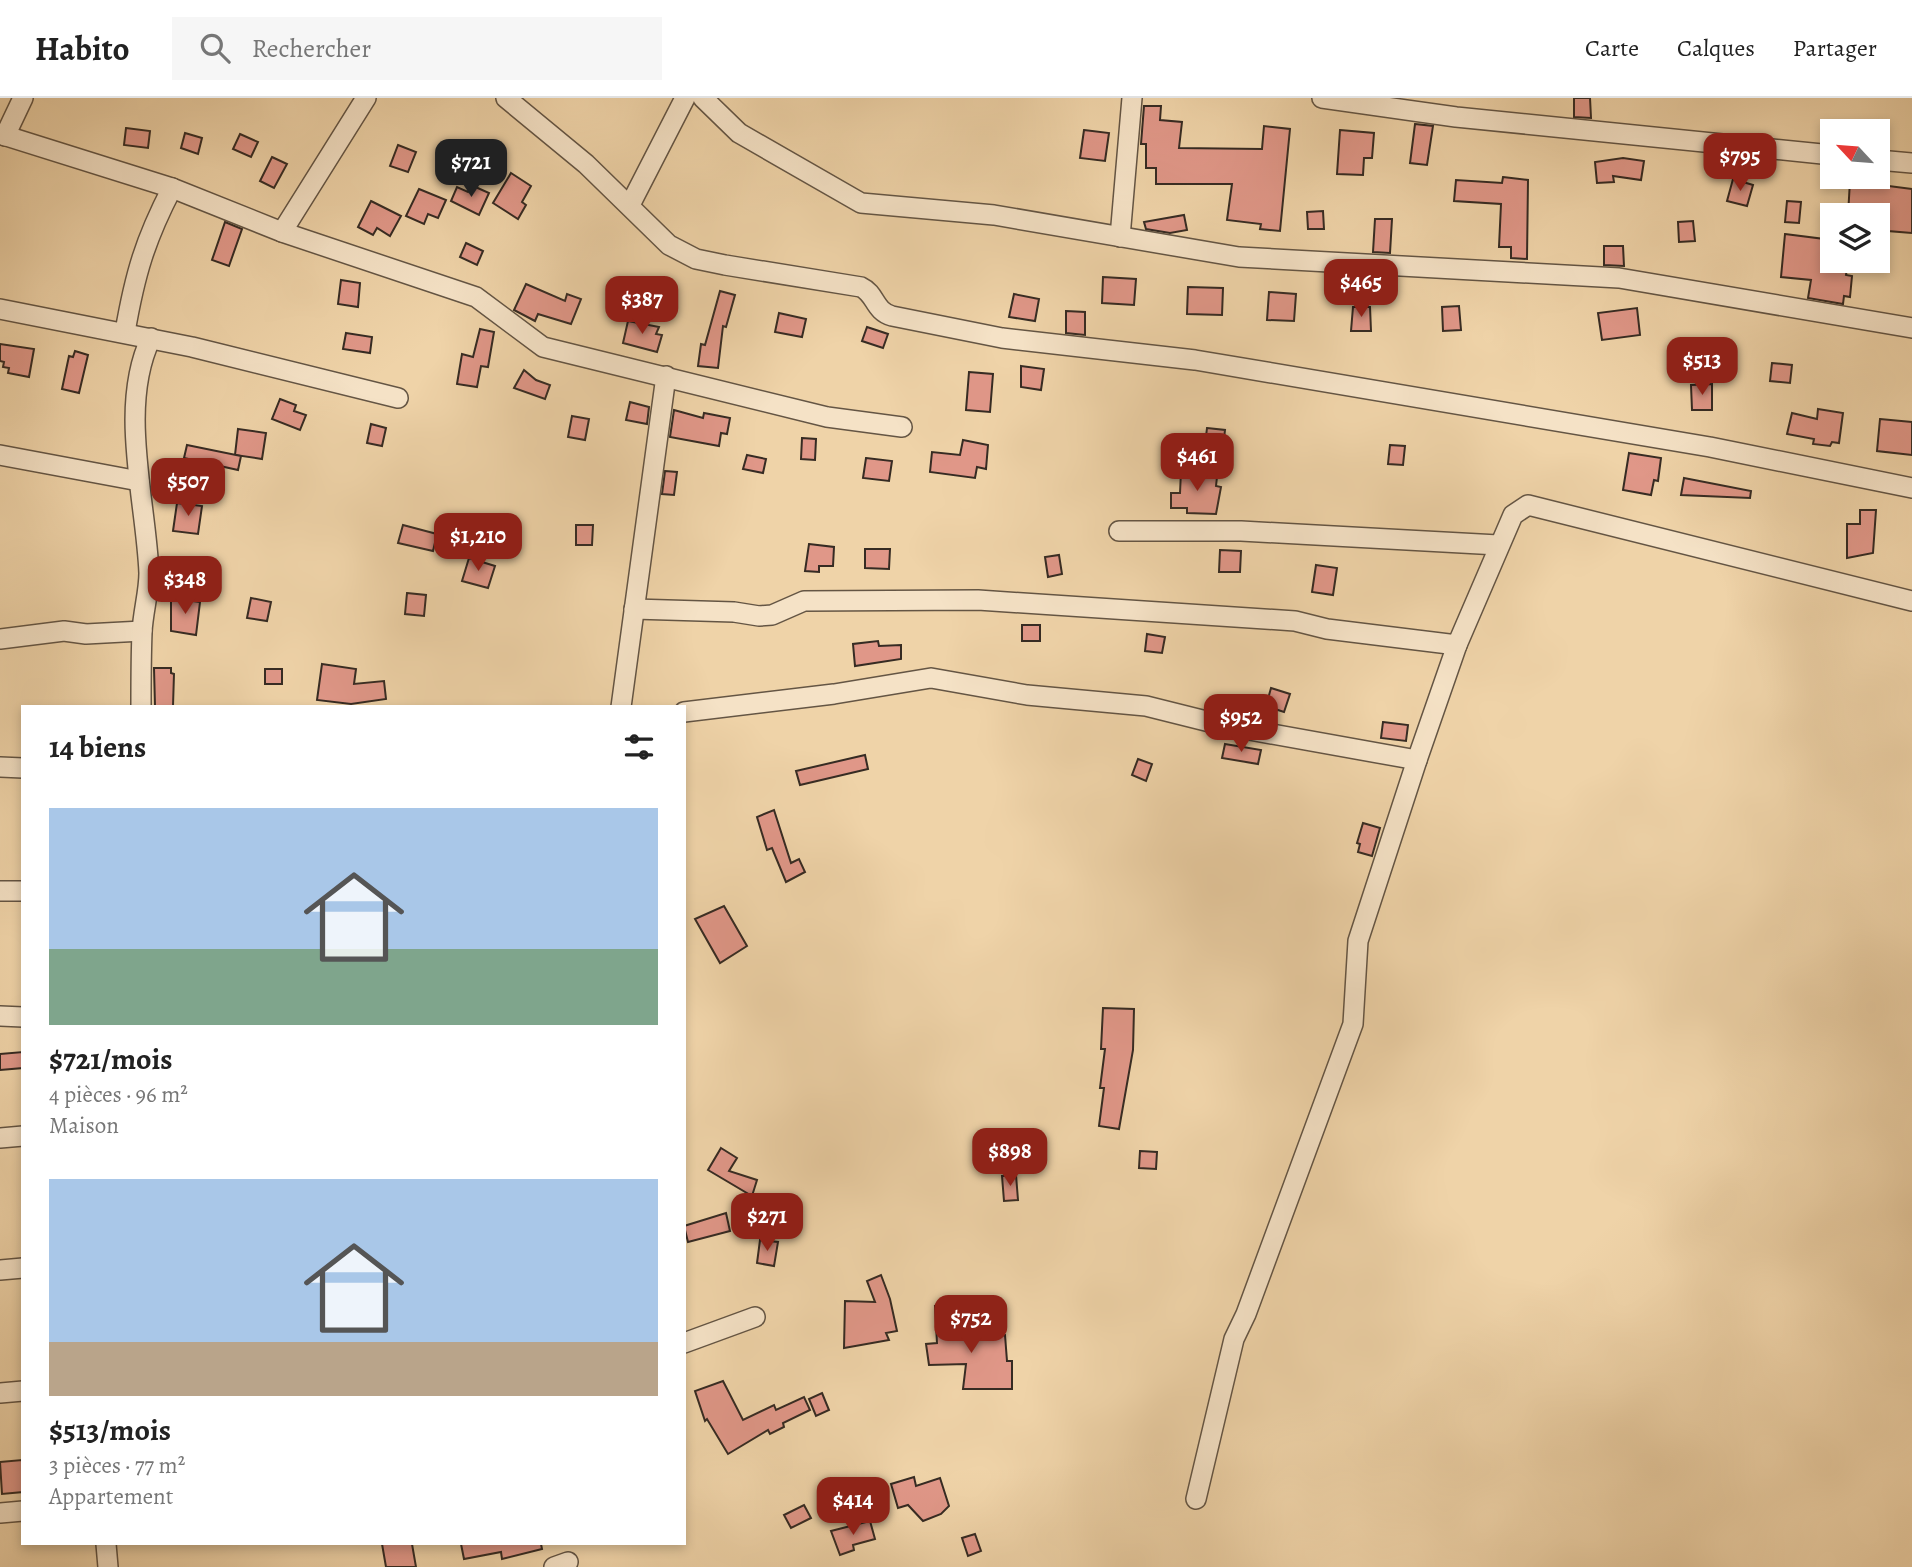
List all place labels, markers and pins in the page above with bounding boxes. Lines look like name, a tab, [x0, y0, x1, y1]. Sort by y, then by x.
pin: $795	[1699, 134, 1781, 193]
pin: $721	[430, 140, 512, 199]
pin: $465	[1320, 260, 1402, 319]
pin: $387	[601, 276, 683, 336]
pin: $513	[1661, 338, 1743, 397]
pin: $461	[1156, 434, 1238, 493]
pin: $507	[147, 458, 229, 518]
pin: $1,210	[421, 514, 535, 573]
pin: $348	[144, 556, 226, 616]
pin: $952	[1200, 694, 1282, 754]
pin: $898	[969, 1128, 1051, 1188]
pin: $271	[726, 1194, 808, 1253]
pin: $752	[930, 1296, 1012, 1355]
pin: $414	[812, 1478, 894, 1537]

